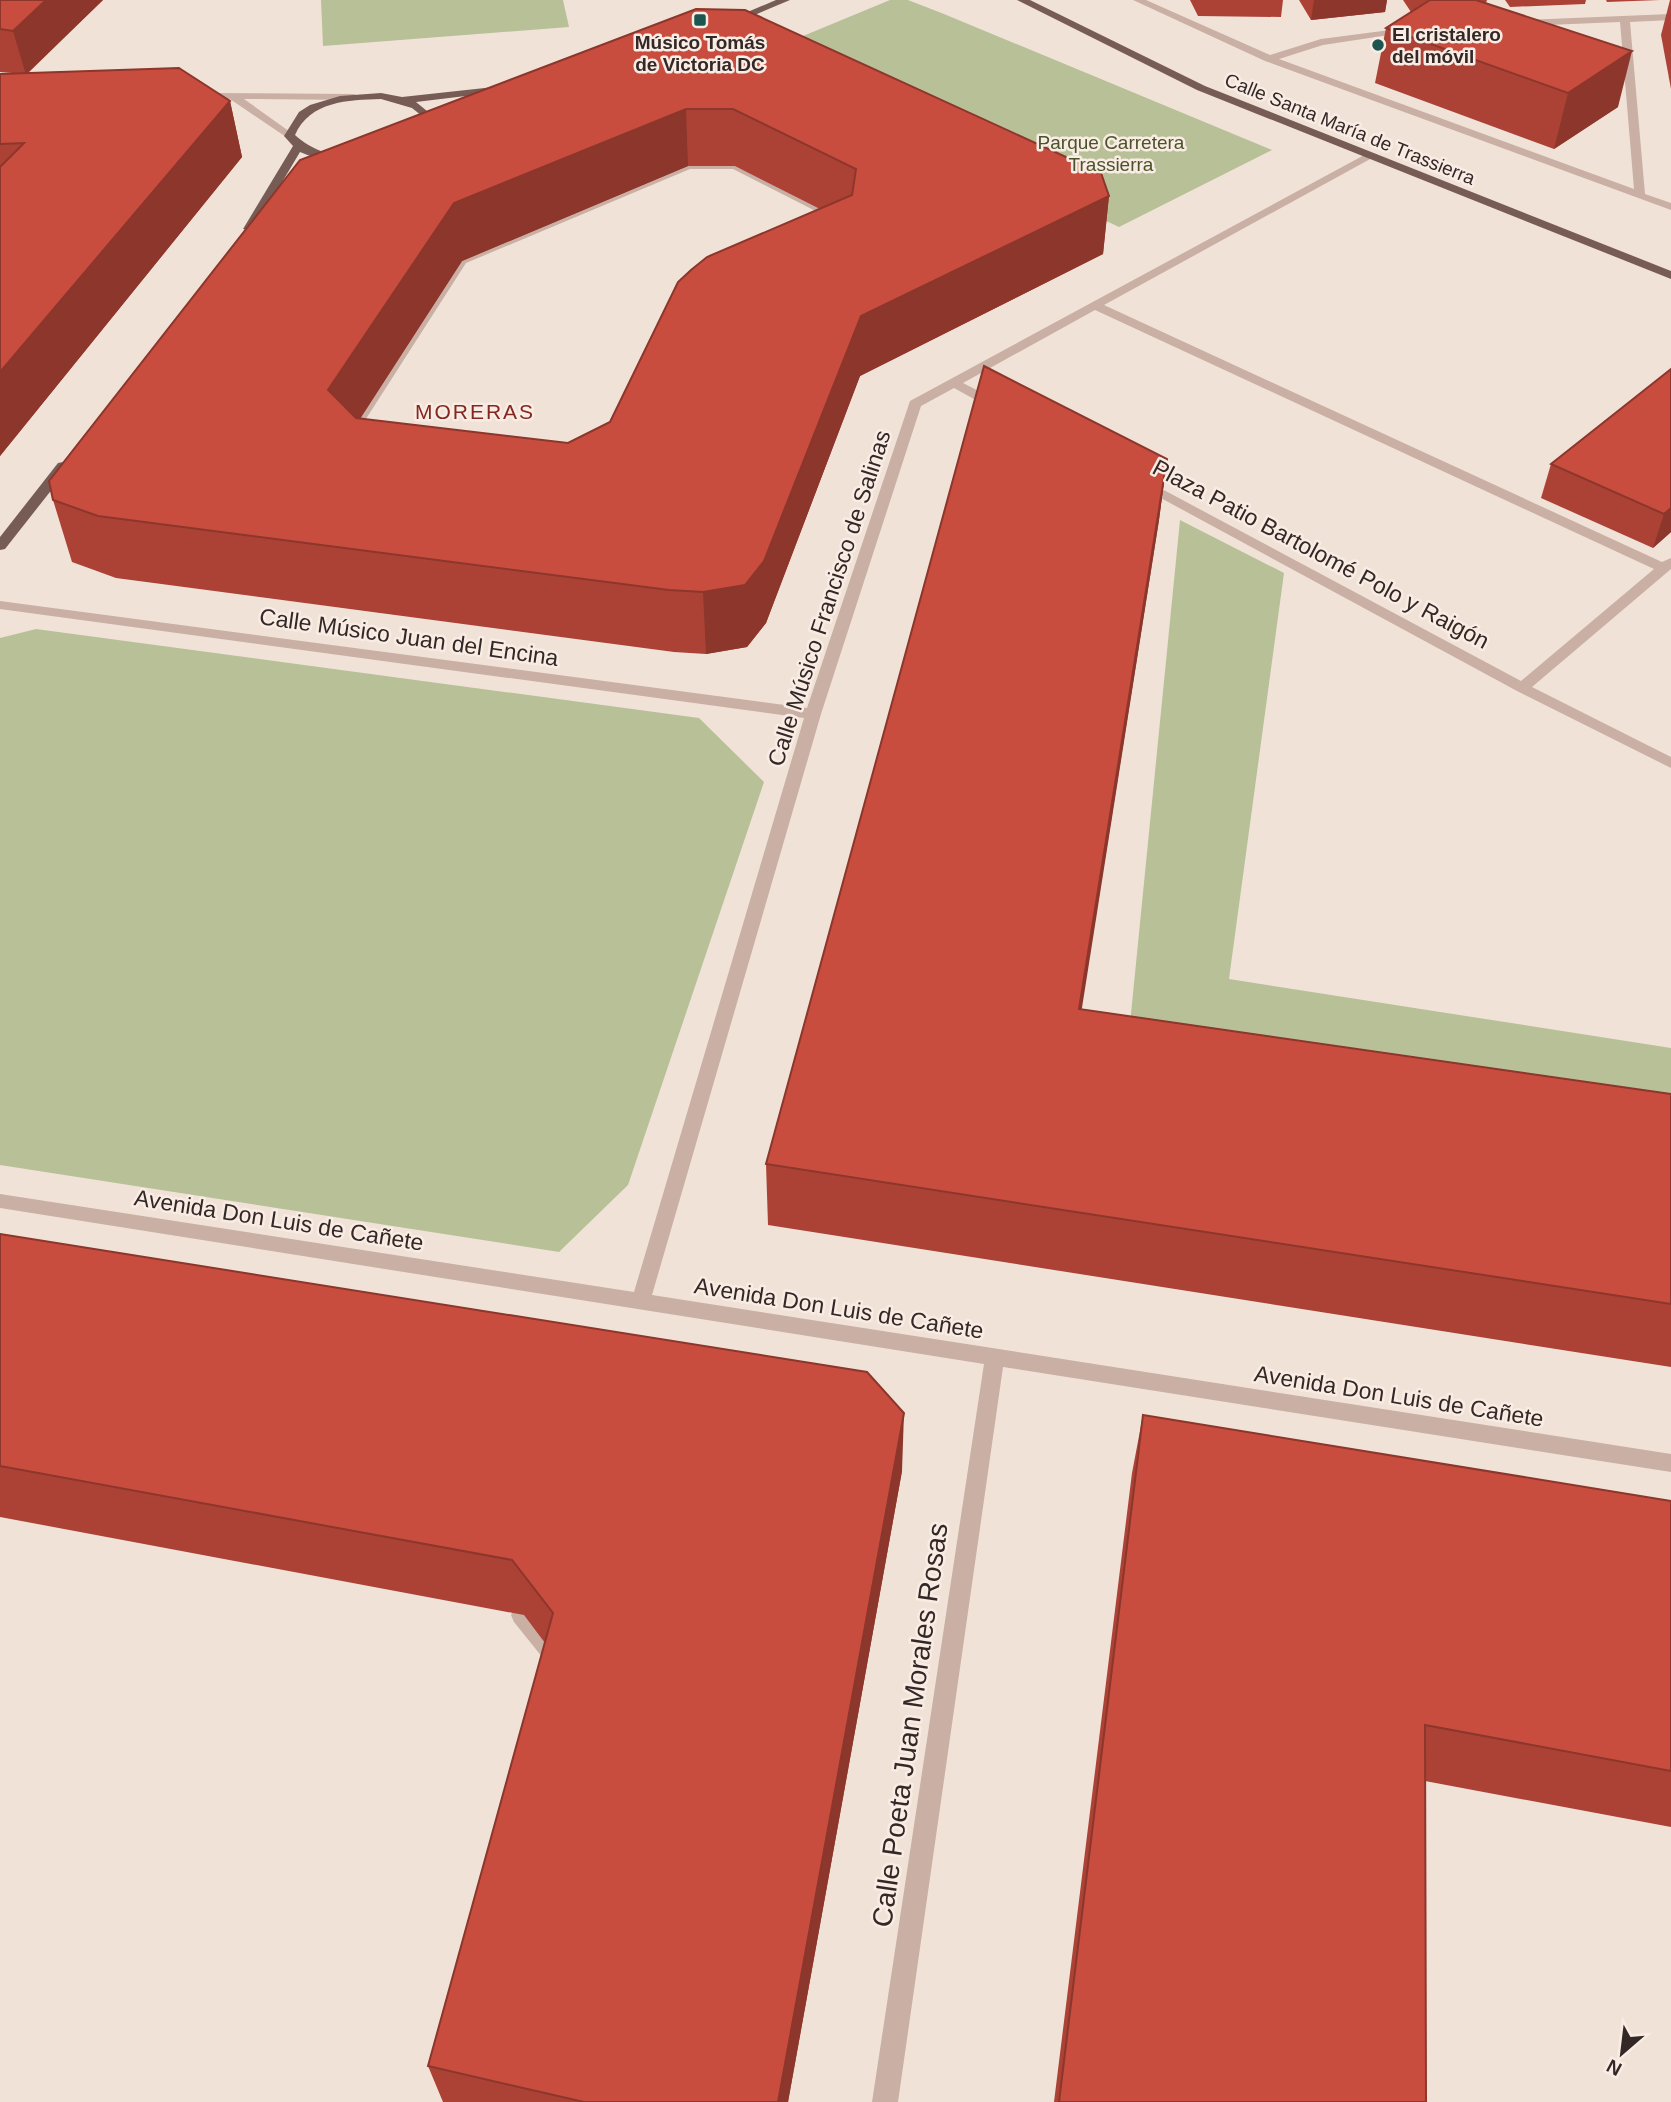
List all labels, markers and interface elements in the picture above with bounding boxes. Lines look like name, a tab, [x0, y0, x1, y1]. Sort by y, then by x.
marker: Músico Tomás de Victoria DC	[692, 12, 708, 28]
place label: El cristalero del móvil	[1392, 24, 1501, 67]
place label: Músico Tomás de Victoria DC	[635, 32, 765, 75]
marker: El cristalero del móvil	[1370, 37, 1386, 53]
street label: Calle Santa María de Trassierra	[1222, 69, 1479, 189]
park label: Parque Carretera Trassierra	[1038, 132, 1185, 175]
district label: MORERAS	[415, 400, 535, 423]
street label: Calle Músico Francisco de Salinas	[762, 427, 896, 769]
street label: Plaza Patio Bartolomé Polo y Raigón	[1148, 454, 1494, 654]
street label: Calle Músico Juan del Encina	[258, 603, 560, 671]
street label: Avenida Don Luis de Cañete	[133, 1184, 425, 1256]
street label: Avenida Don Luis de Cañete	[693, 1272, 985, 1344]
street label: Avenida Don Luis de Cañete	[1253, 1360, 1545, 1432]
street label: Calle Poeta Juan Morales Rosas	[866, 1521, 954, 1929]
north arrow	[1587, 2018, 1657, 2088]
text: N	[1603, 2055, 1625, 2080]

